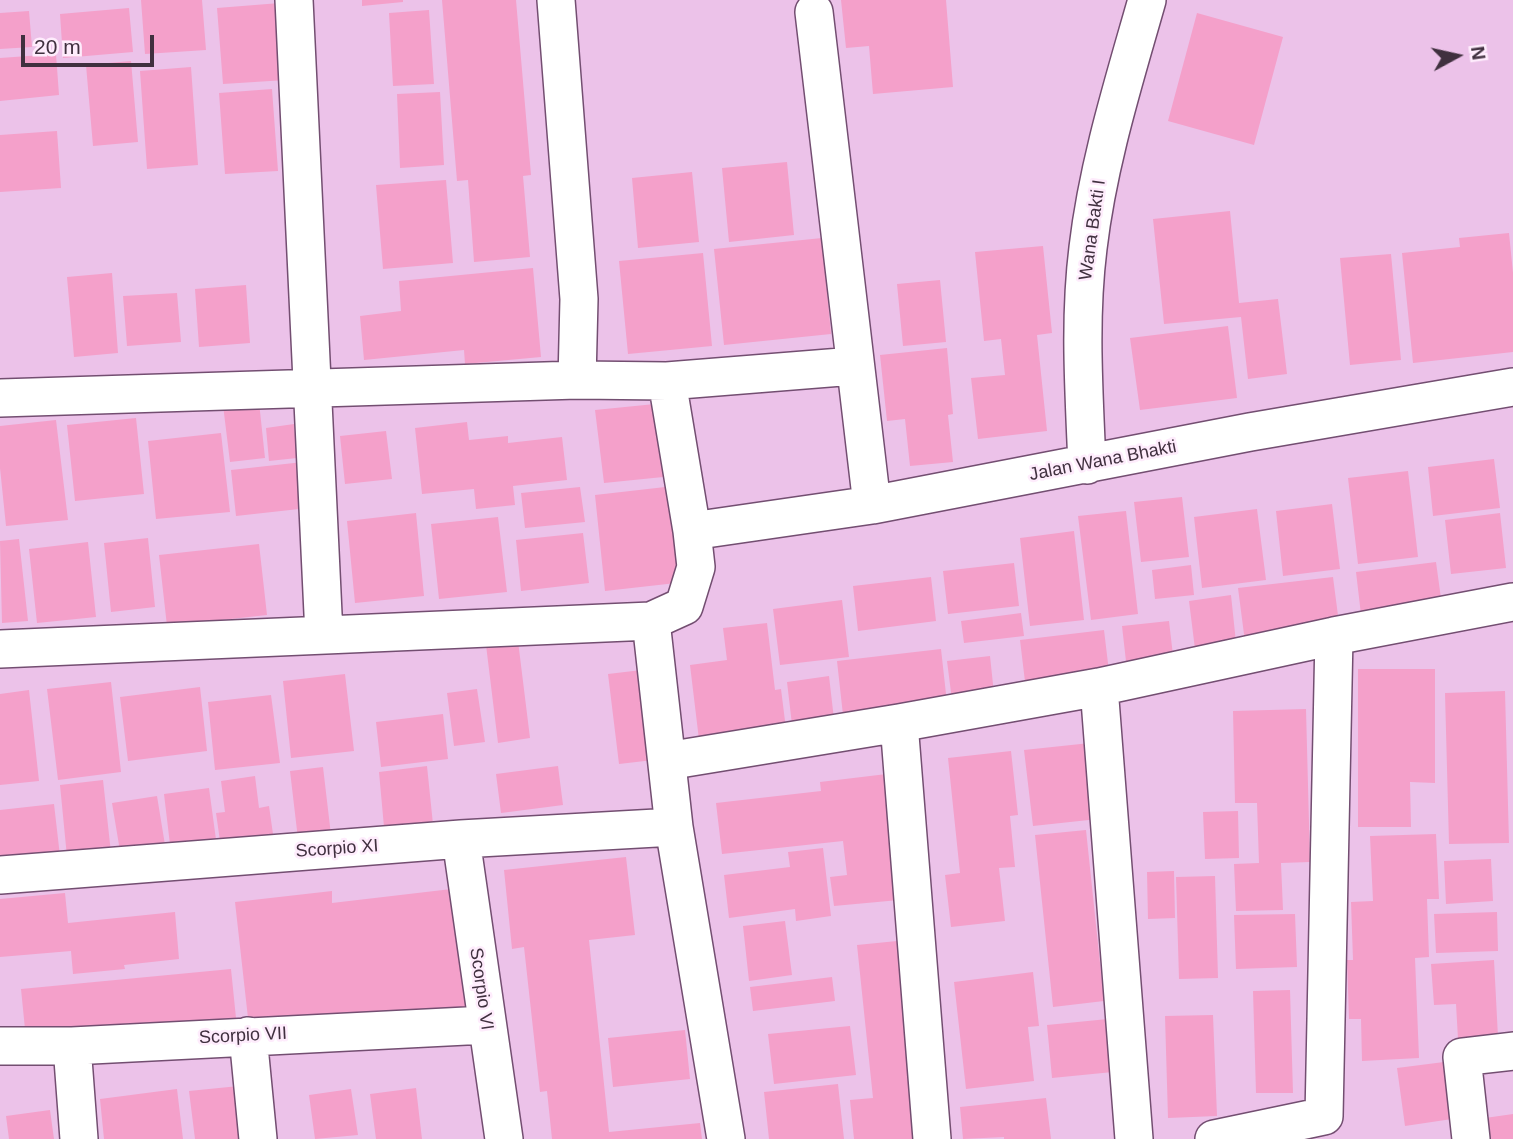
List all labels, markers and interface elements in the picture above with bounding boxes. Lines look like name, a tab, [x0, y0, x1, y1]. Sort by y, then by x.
scale bar	[24, 21, 158, 65]
north arrow	[1422, 21, 1492, 91]
text: 20 m	[34, 35, 81, 58]
text: N	[1467, 45, 1490, 61]
street label: Wana Bakti I	[1075, 178, 1111, 282]
street label: Jalan Wana Bhakti	[1028, 436, 1178, 486]
street label: Scorpio XI	[295, 835, 379, 863]
street label: Scorpio VI	[465, 946, 497, 1032]
street label: Scorpio VII	[198, 1023, 288, 1049]

